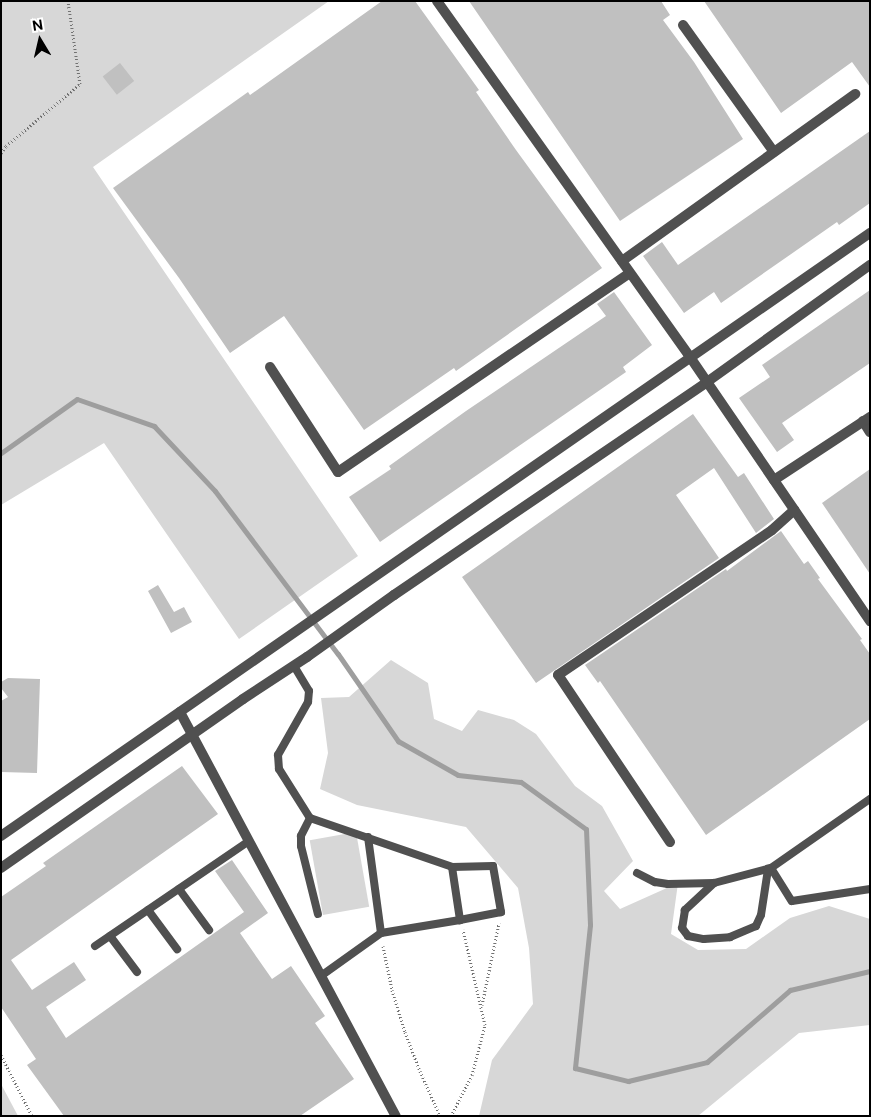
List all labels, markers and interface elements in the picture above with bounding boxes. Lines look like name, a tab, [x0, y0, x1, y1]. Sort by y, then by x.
north arrow	[15, 15, 65, 65]
text: N	[31, 16, 44, 34]

